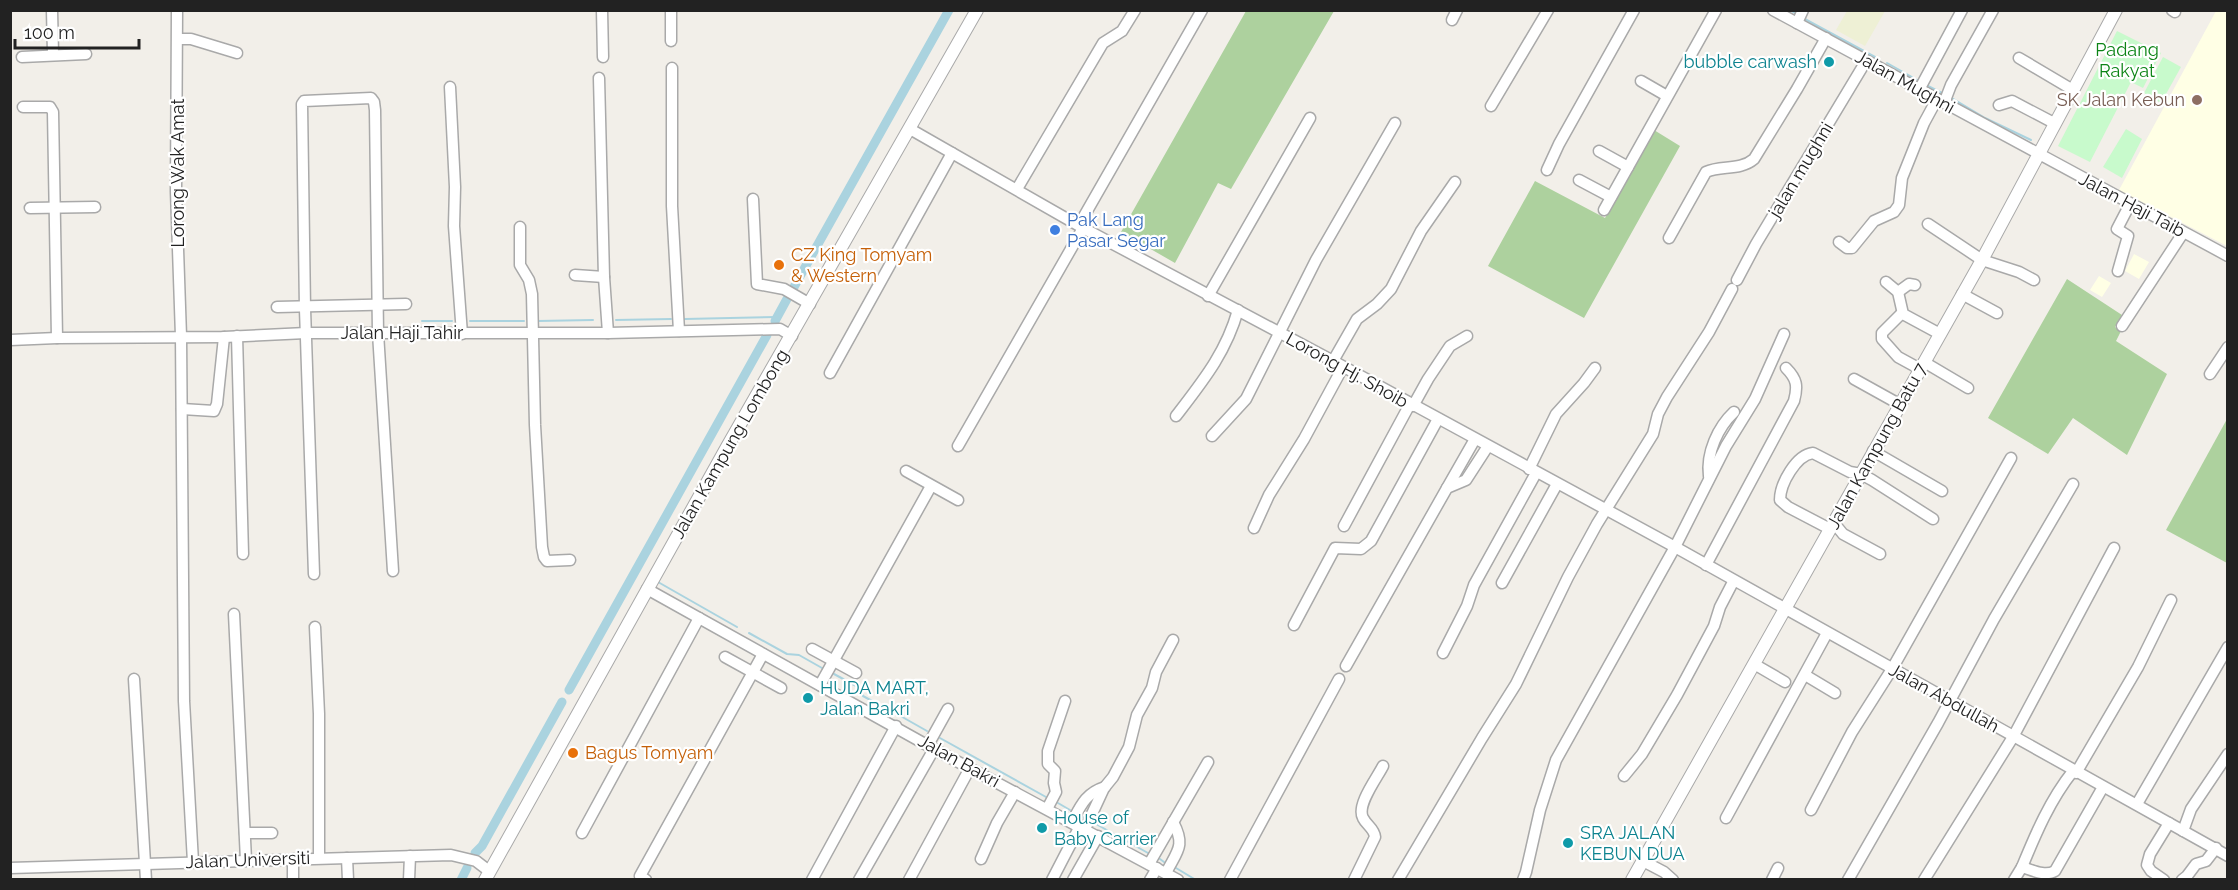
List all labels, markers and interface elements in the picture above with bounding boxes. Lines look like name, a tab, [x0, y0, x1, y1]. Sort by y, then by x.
scale bar	[15, 12, 140, 50]
text: 100 m	[24, 22, 75, 43]
park label: Padang Rakyat	[2095, 39, 2159, 81]
street label: Jalan Mughni	[1852, 46, 1959, 118]
place label: bubble carwash	[1684, 51, 1817, 72]
marker: bubble carwash	[1822, 55, 1836, 69]
place label: SK Jalan Kebun	[2057, 89, 2185, 110]
marker: SK Jalan Kebun	[2190, 93, 2204, 107]
street label: Lorong Wak Amat	[167, 98, 188, 248]
street label: jalan mughni	[1762, 119, 1837, 224]
street label: Jalan Haji Taib	[2076, 168, 2189, 241]
place label: Pak Lang Pasar Segar	[1067, 209, 1166, 251]
marker: Pak Lang Pasar Segar	[1048, 223, 1062, 237]
place label: CZ King Tomyam & Western	[791, 244, 932, 286]
marker: CZ King Tomyam & Western	[772, 258, 786, 272]
street label: Jalan Haji Tahir	[341, 322, 464, 343]
street label: Lorong Hj. Shoib	[1282, 327, 1412, 412]
street label: Jalan Kampung Lombong	[667, 345, 792, 542]
street label: Jalan Kampung Batu 7	[1822, 359, 1931, 533]
street label: Jalan Abdullah	[1885, 659, 2003, 737]
place label: HUDA MART, Jalan Bakri	[820, 677, 929, 719]
marker: HUDA MART, Jalan Bakri	[801, 691, 815, 705]
street label: Jalan Bakri	[915, 730, 1004, 791]
place label: Bagus Tomyam	[585, 742, 713, 763]
marker: Bagus Tomyam	[566, 746, 580, 760]
place label: House of Baby Carrier	[1054, 807, 1157, 849]
marker: House of Baby Carrier	[1035, 821, 1049, 835]
place label: SRA JALAN KEBUN DUA	[1580, 822, 1685, 864]
marker: SRA JALAN KEBUN DUA	[1561, 836, 1575, 850]
street label: Jalan Universiti	[185, 847, 311, 872]

